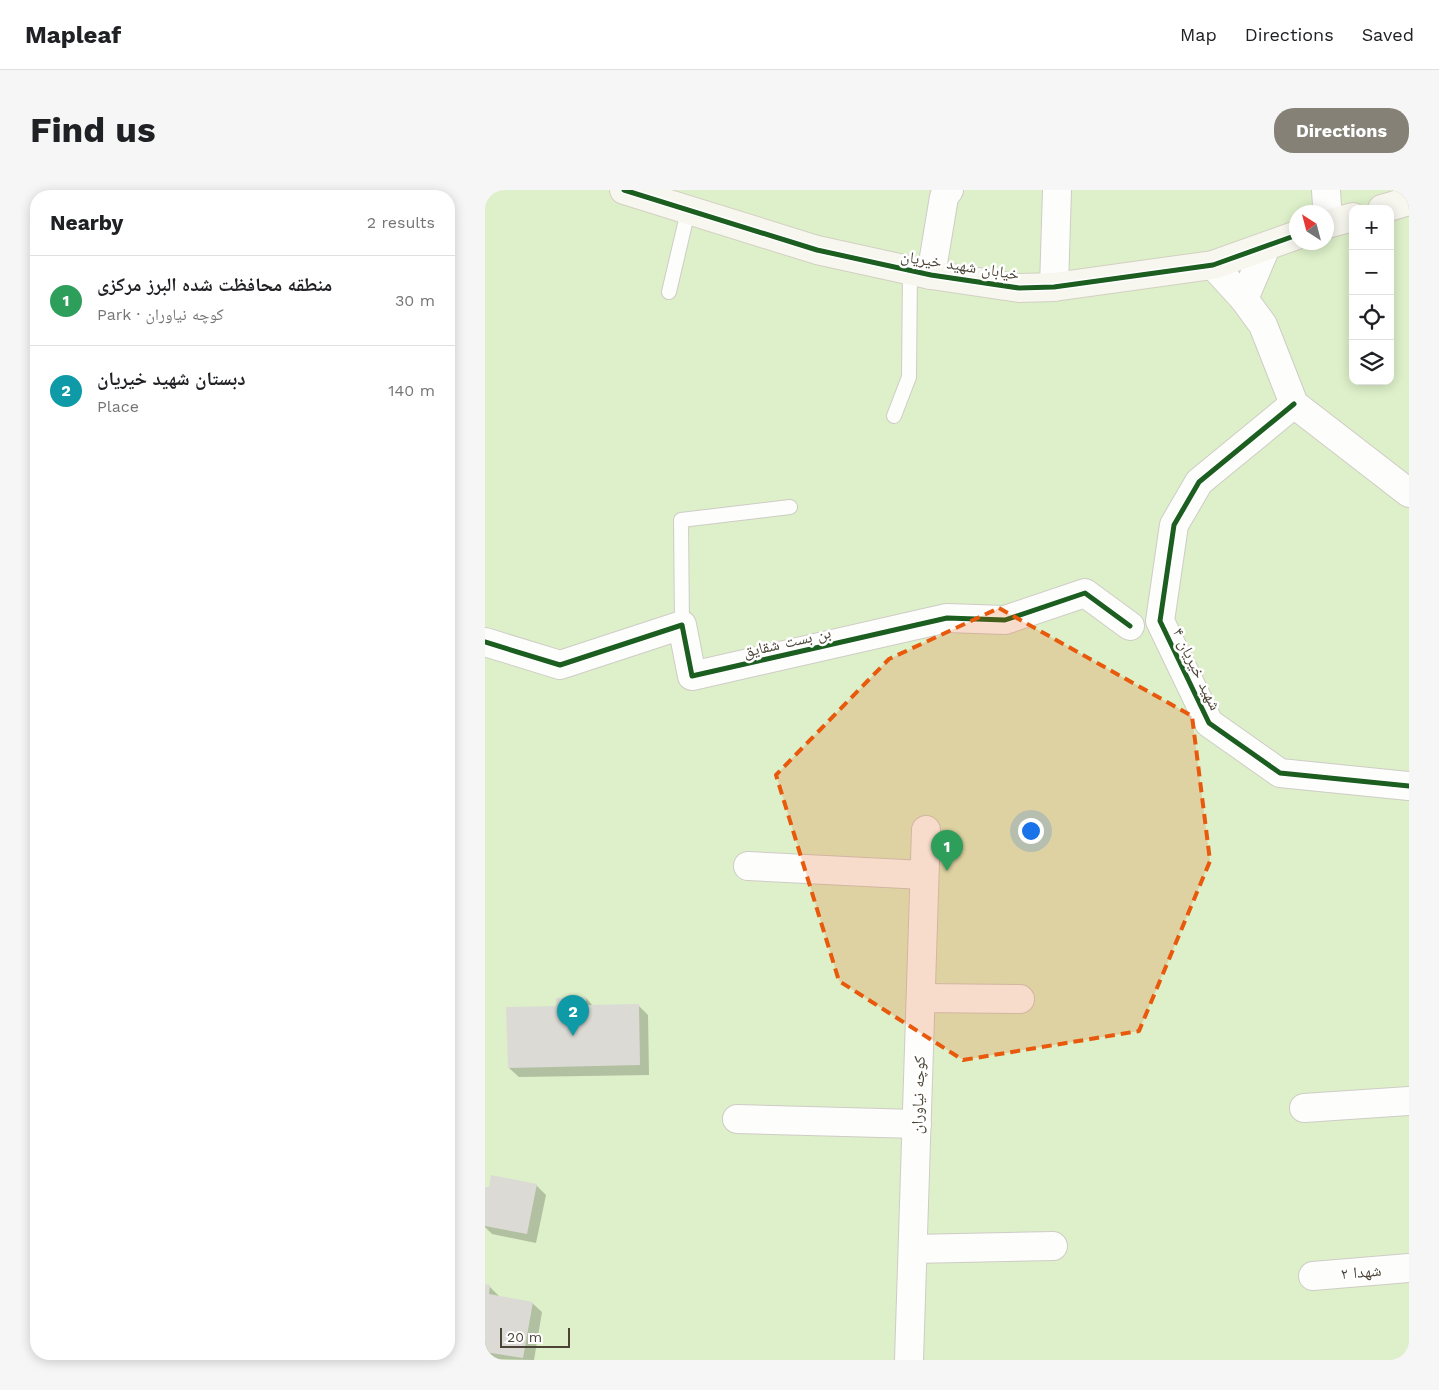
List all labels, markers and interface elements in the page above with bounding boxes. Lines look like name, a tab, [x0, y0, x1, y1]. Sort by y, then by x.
text: Mapleaf	[25, 21, 121, 49]
text: Map	[1180, 24, 1217, 45]
text: Directions	[1245, 24, 1334, 45]
text: Saved	[1362, 24, 1414, 45]
button: Directions	[1274, 108, 1409, 153]
text: Find us	[30, 109, 156, 151]
north arrow	[1289, 205, 1334, 250]
map controls	[1349, 205, 1394, 385]
button: +	[1349, 205, 1394, 250]
text: Nearby	[50, 210, 123, 235]
text: 2 results	[367, 213, 435, 232]
street label: خیابان شهید خیریان	[899, 246, 1021, 285]
button: −	[1349, 250, 1394, 295]
text: منطقه محافظت شده البرز مرکزی	[97, 273, 332, 296]
text: 1	[63, 291, 69, 310]
text: 30 m	[395, 291, 435, 310]
button: locate	[1349, 295, 1394, 340]
text: Park · کوچه نیاوران	[97, 305, 224, 324]
button: layers	[1349, 340, 1394, 385]
text: دبستان شهید خیریان	[97, 367, 245, 390]
text: 2	[61, 381, 71, 400]
text: 140 m	[388, 381, 435, 400]
text: Place	[97, 397, 139, 416]
street label: بن بست شقایق	[741, 623, 833, 662]
street label: شهید خیریان ۴	[1168, 625, 1225, 714]
your location	[1018, 818, 1044, 844]
pin: 1	[931, 830, 963, 871]
pin: 2	[557, 995, 589, 1036]
street label: کوچه نیاوران	[907, 1055, 930, 1134]
street label: شهدا ۲	[1340, 1261, 1382, 1283]
scale bar	[500, 1325, 570, 1348]
text: 20 m	[507, 1329, 542, 1345]

